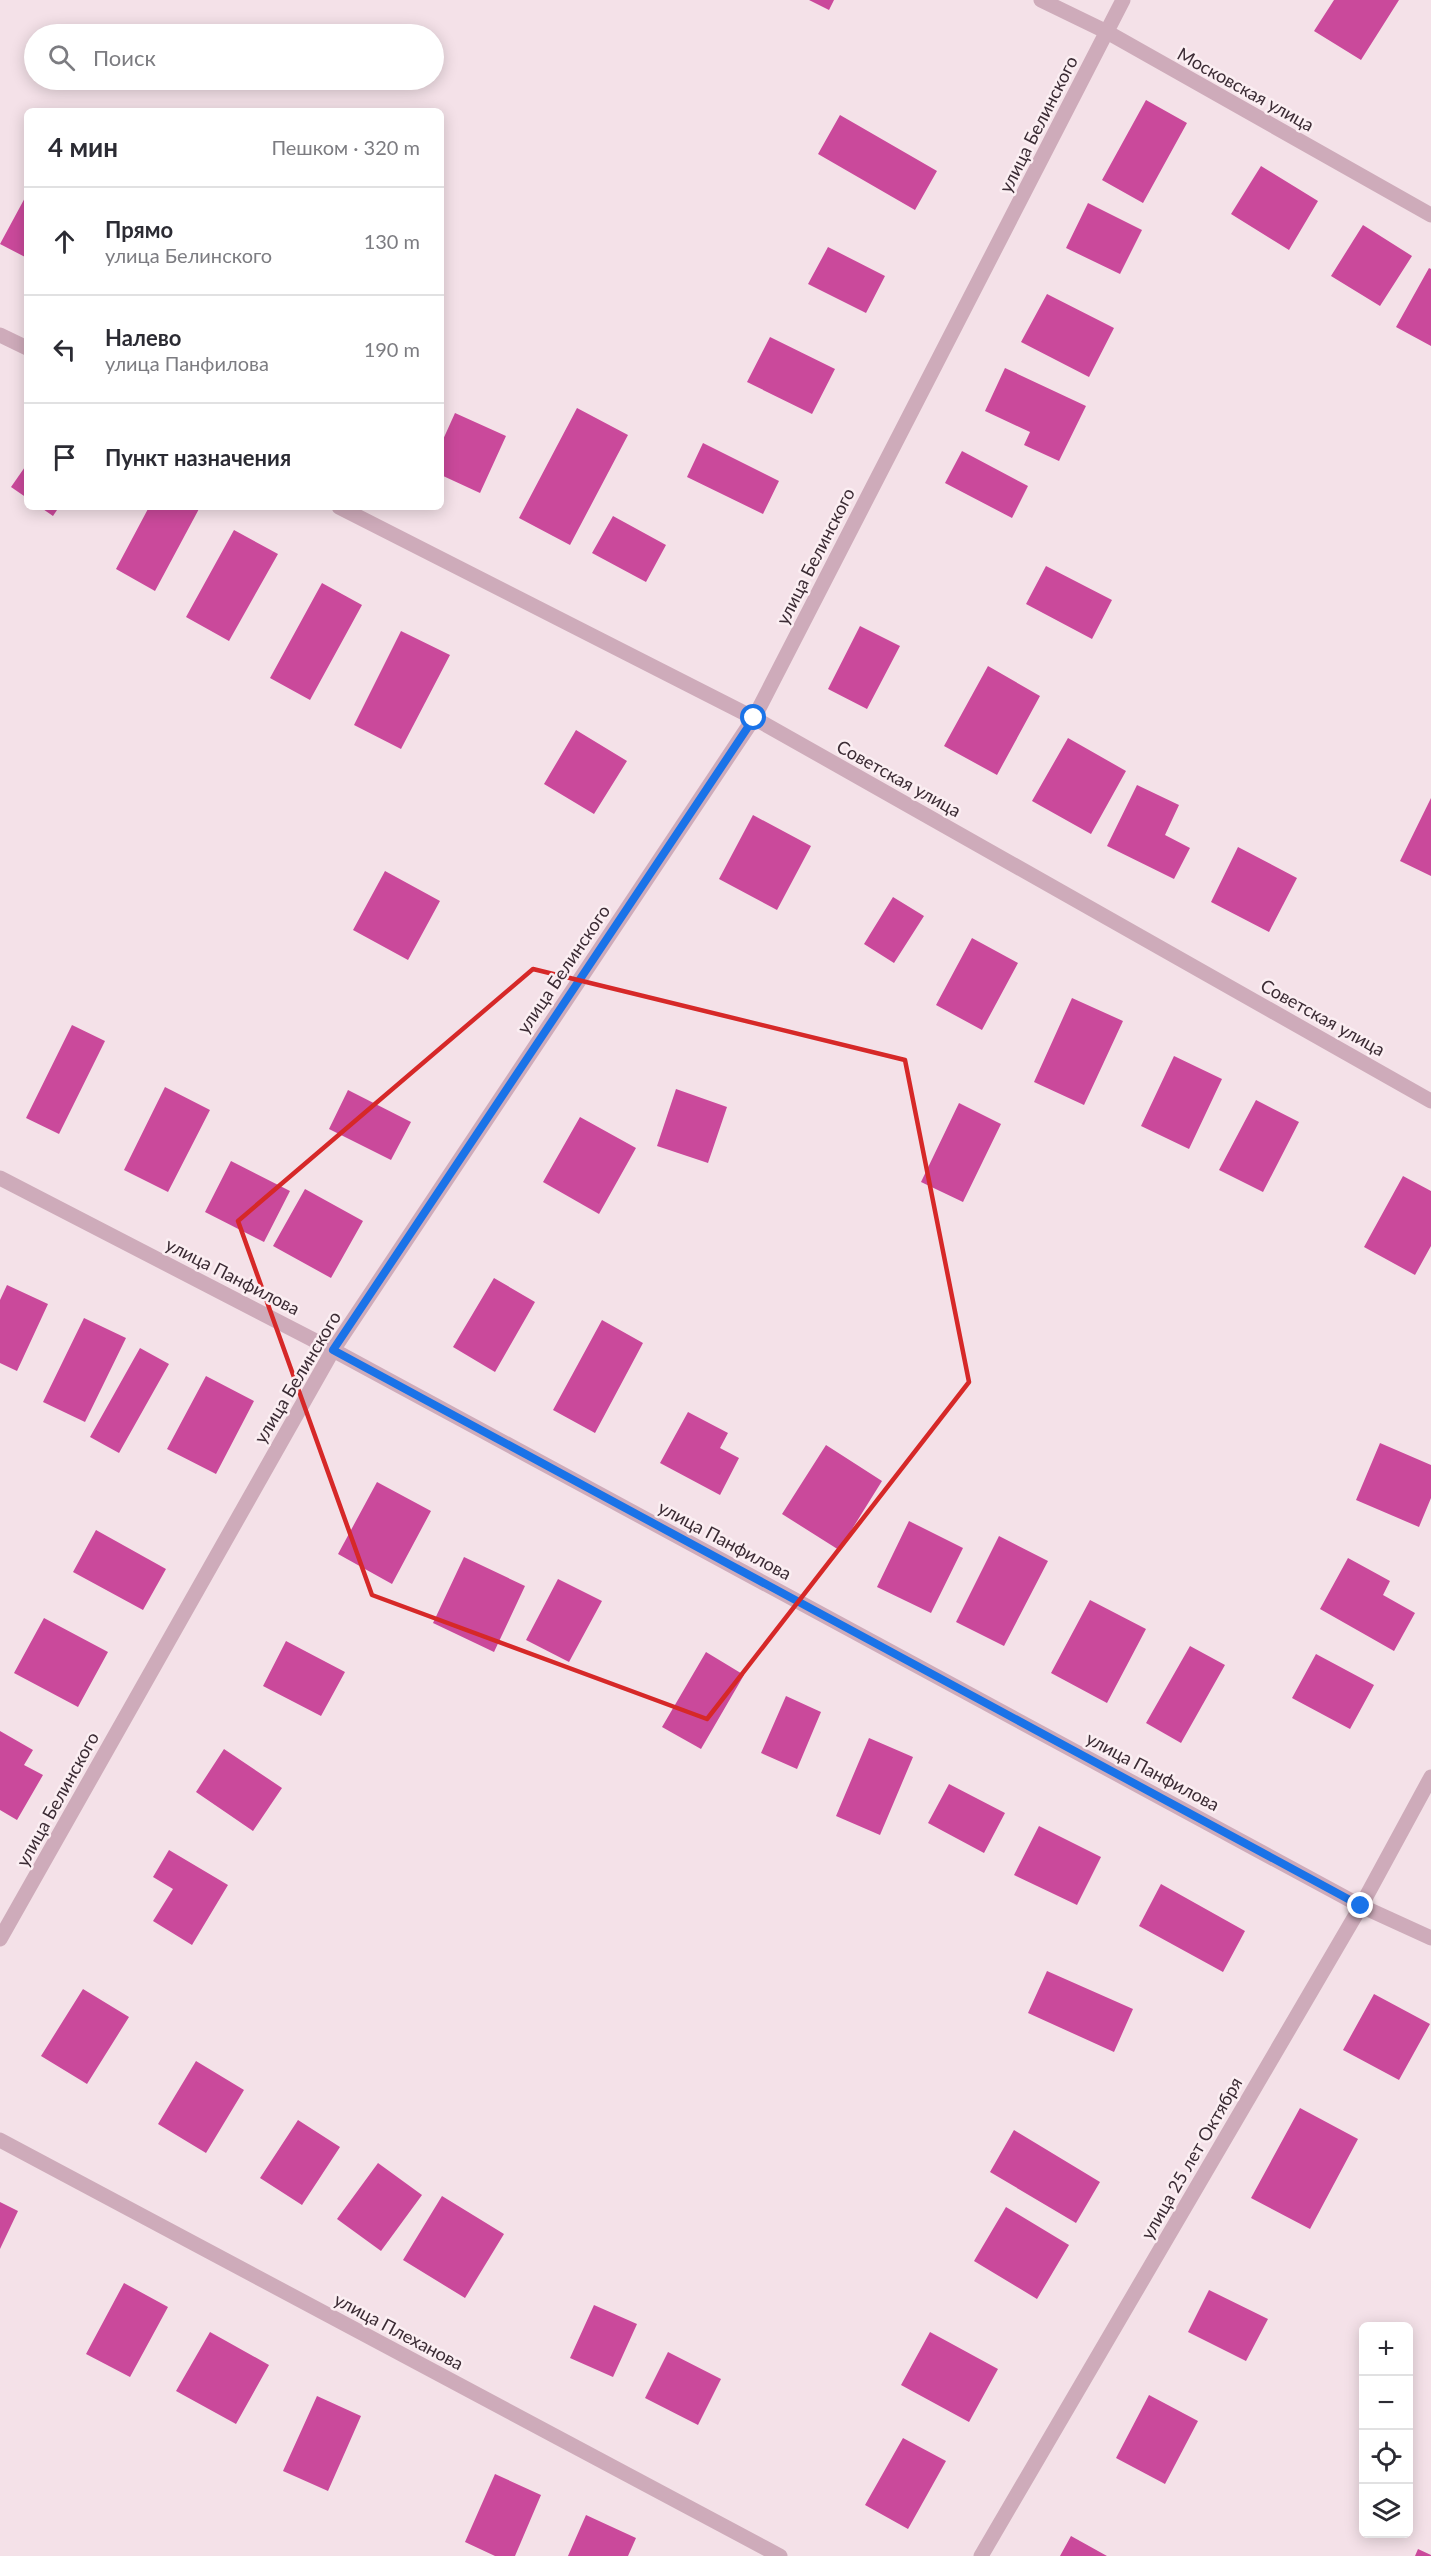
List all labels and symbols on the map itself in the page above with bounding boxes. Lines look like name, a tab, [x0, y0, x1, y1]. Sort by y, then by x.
street label: Московская улица	[1174, 42, 1318, 136]
street label: улица Белинского	[994, 52, 1082, 196]
street label: улица Белинского	[771, 484, 859, 628]
route start	[740, 704, 766, 730]
street label: Советская улица	[833, 735, 965, 821]
street label: улица Белинского	[512, 901, 614, 1037]
street label: Советская улица	[1257, 974, 1389, 1060]
street label: улица Панфилова	[162, 1233, 304, 1319]
street label: улица Белинского	[249, 1307, 345, 1447]
street label: улица Панфилова	[655, 1496, 795, 1584]
street label: улица Панфилова	[1083, 1727, 1223, 1815]
street label: улица Белинского	[11, 1728, 103, 1870]
route end	[1347, 1892, 1373, 1918]
street label: улица 25 лет Октября	[1136, 2073, 1246, 2243]
street label: улица Плеханова	[331, 2288, 467, 2374]

